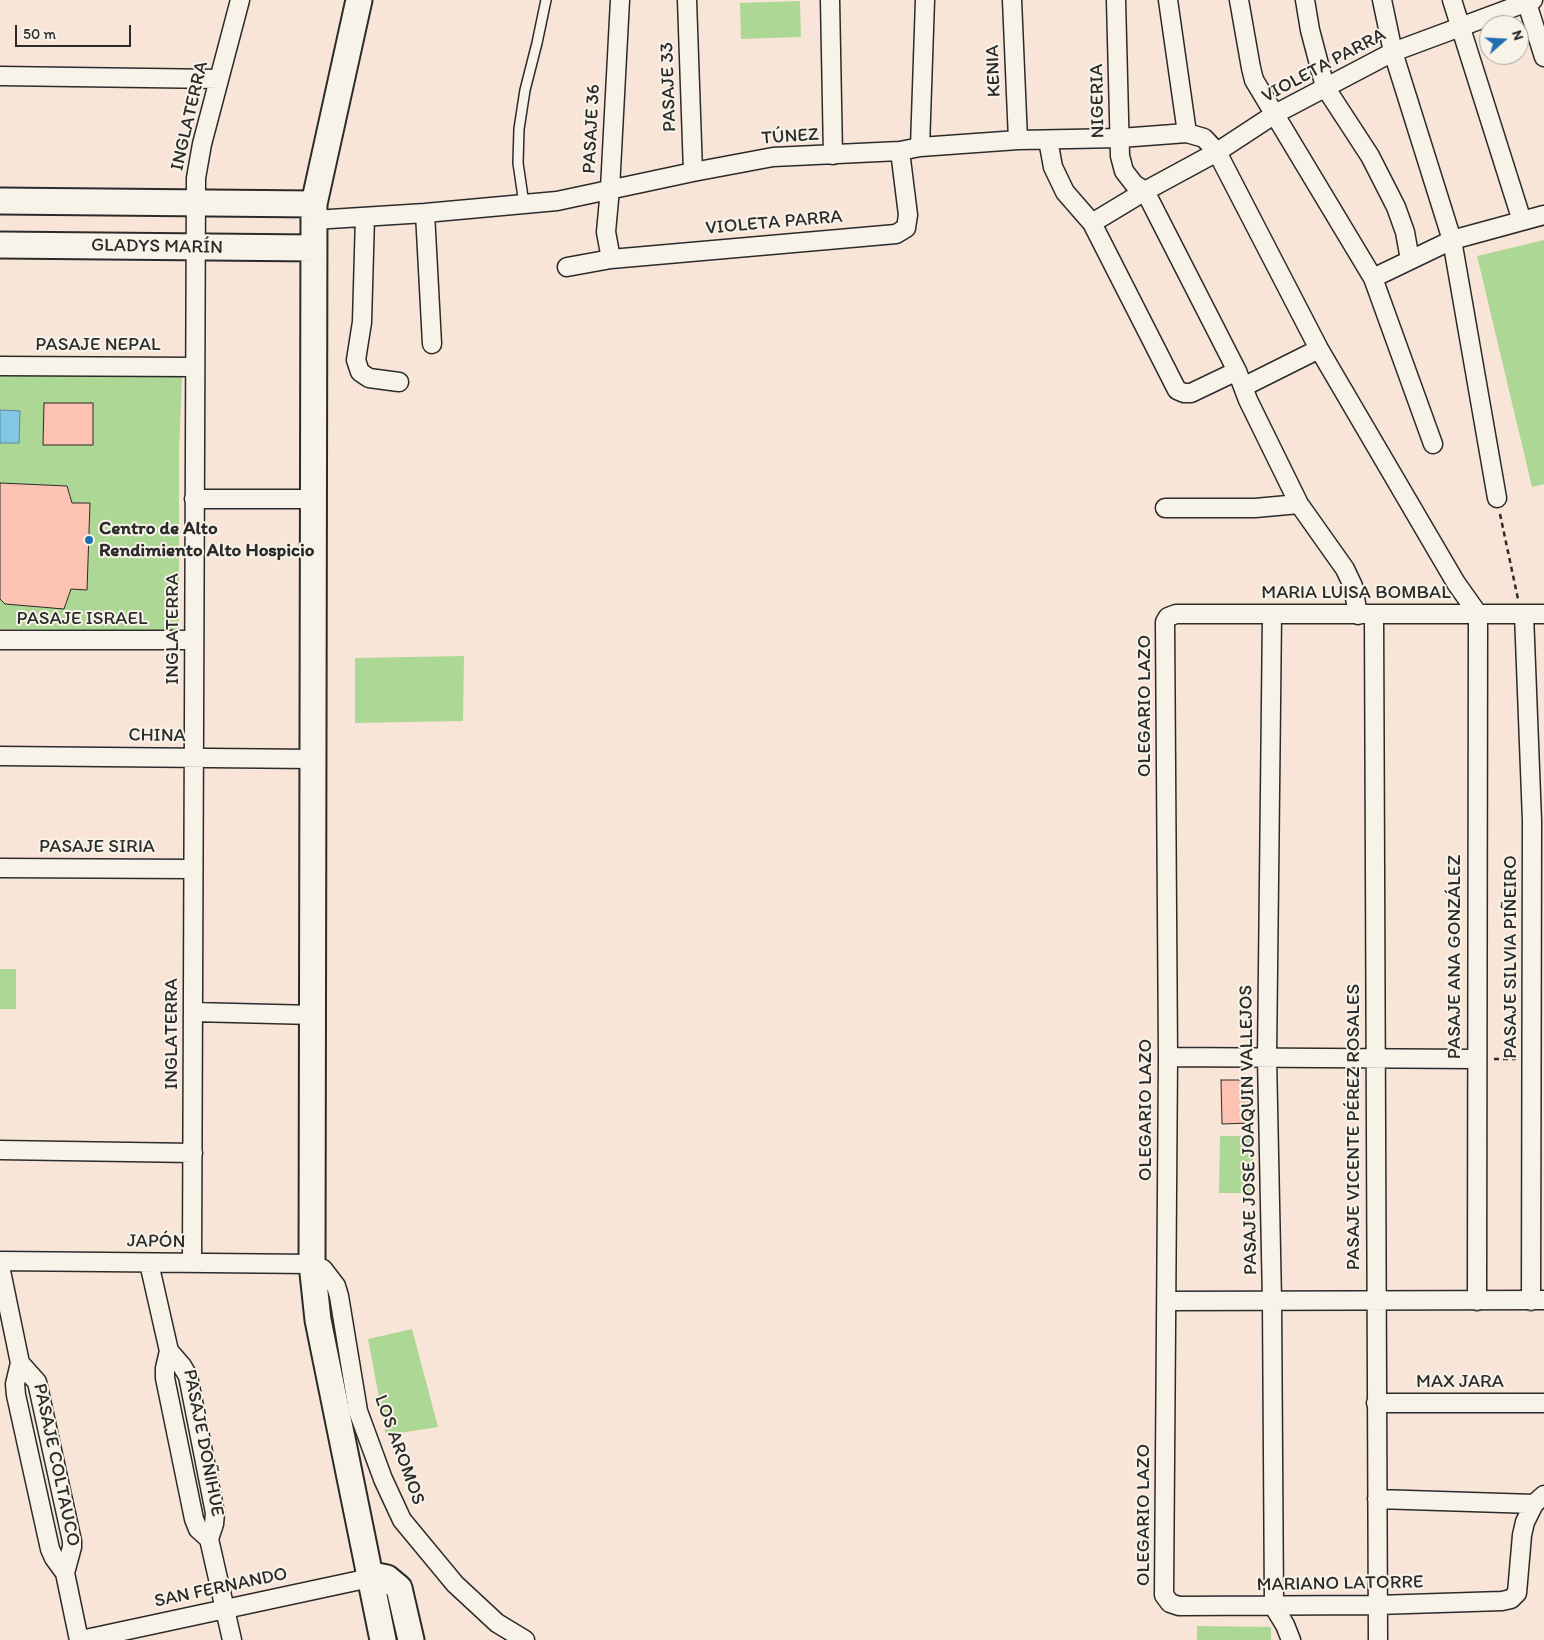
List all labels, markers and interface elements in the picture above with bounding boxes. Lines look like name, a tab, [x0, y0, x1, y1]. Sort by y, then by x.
scale bar	[18, 15, 134, 47]
north arrow	[1479, 15, 1529, 65]
street label: VIOLETA PARRA	[1258, 24, 1390, 108]
text: 50 m	[23, 25, 56, 43]
text: N	[1508, 28, 1527, 43]
street label: PASAJE 33	[656, 42, 682, 132]
street label: KENIA	[982, 44, 1006, 98]
street label: INGLATERRA	[166, 59, 214, 173]
street label: NIGERIA	[1086, 64, 1110, 138]
street label: PASAJE 36	[578, 84, 606, 174]
street label: TÚNEZ	[761, 124, 819, 150]
street label: VIOLETA PARRA	[705, 206, 843, 240]
street label: GLADYS MARÍN	[91, 234, 223, 260]
street label: PASAJE NEPAL	[35, 334, 161, 356]
place label: Centro de Alto Rendimiento Alto Hospicio	[99, 518, 315, 562]
marker: Centro de Alto Rendimiento Alto Hospicio	[83, 534, 95, 546]
street label: INGLATERRA	[162, 573, 184, 685]
street label: MARIA LUISA BOMBAL	[1261, 582, 1451, 604]
street label: PASAJE ISRAEL	[16, 608, 148, 630]
street label: OLEGARIO LAZO	[1134, 635, 1156, 777]
street label: CHINA	[128, 724, 186, 748]
street label: PASAJE SIRIA	[39, 836, 155, 858]
street label: PASAJE ANA GONZÁLEZ	[1444, 855, 1466, 1059]
street label: PASAJE SILVIA PIÑEIRO	[1500, 855, 1522, 1059]
street label: INGLATERRA	[161, 978, 183, 1090]
street label: PASAJE VICENTE PÉREZ ROSALES	[1343, 984, 1365, 1270]
street label: PASAJE JOSE JOAQUIN VALLEJOS	[1235, 985, 1263, 1275]
street label: OLEGARIO LAZO	[1135, 1039, 1157, 1181]
street label: JAPÓN	[127, 1230, 185, 1254]
street label: PASAJE DOÑIHUE	[178, 1367, 228, 1519]
street label: MAX JARA	[1416, 1371, 1504, 1393]
street label: PASAJE COLTAUCO	[28, 1381, 84, 1549]
street label: LOS AROMOS	[369, 1392, 429, 1508]
street label: OLEGARIO LAZO	[1133, 1444, 1155, 1586]
street label: SAN FERNANDO	[152, 1563, 290, 1613]
street label: MARIANO LATORRE	[1256, 1571, 1424, 1597]

